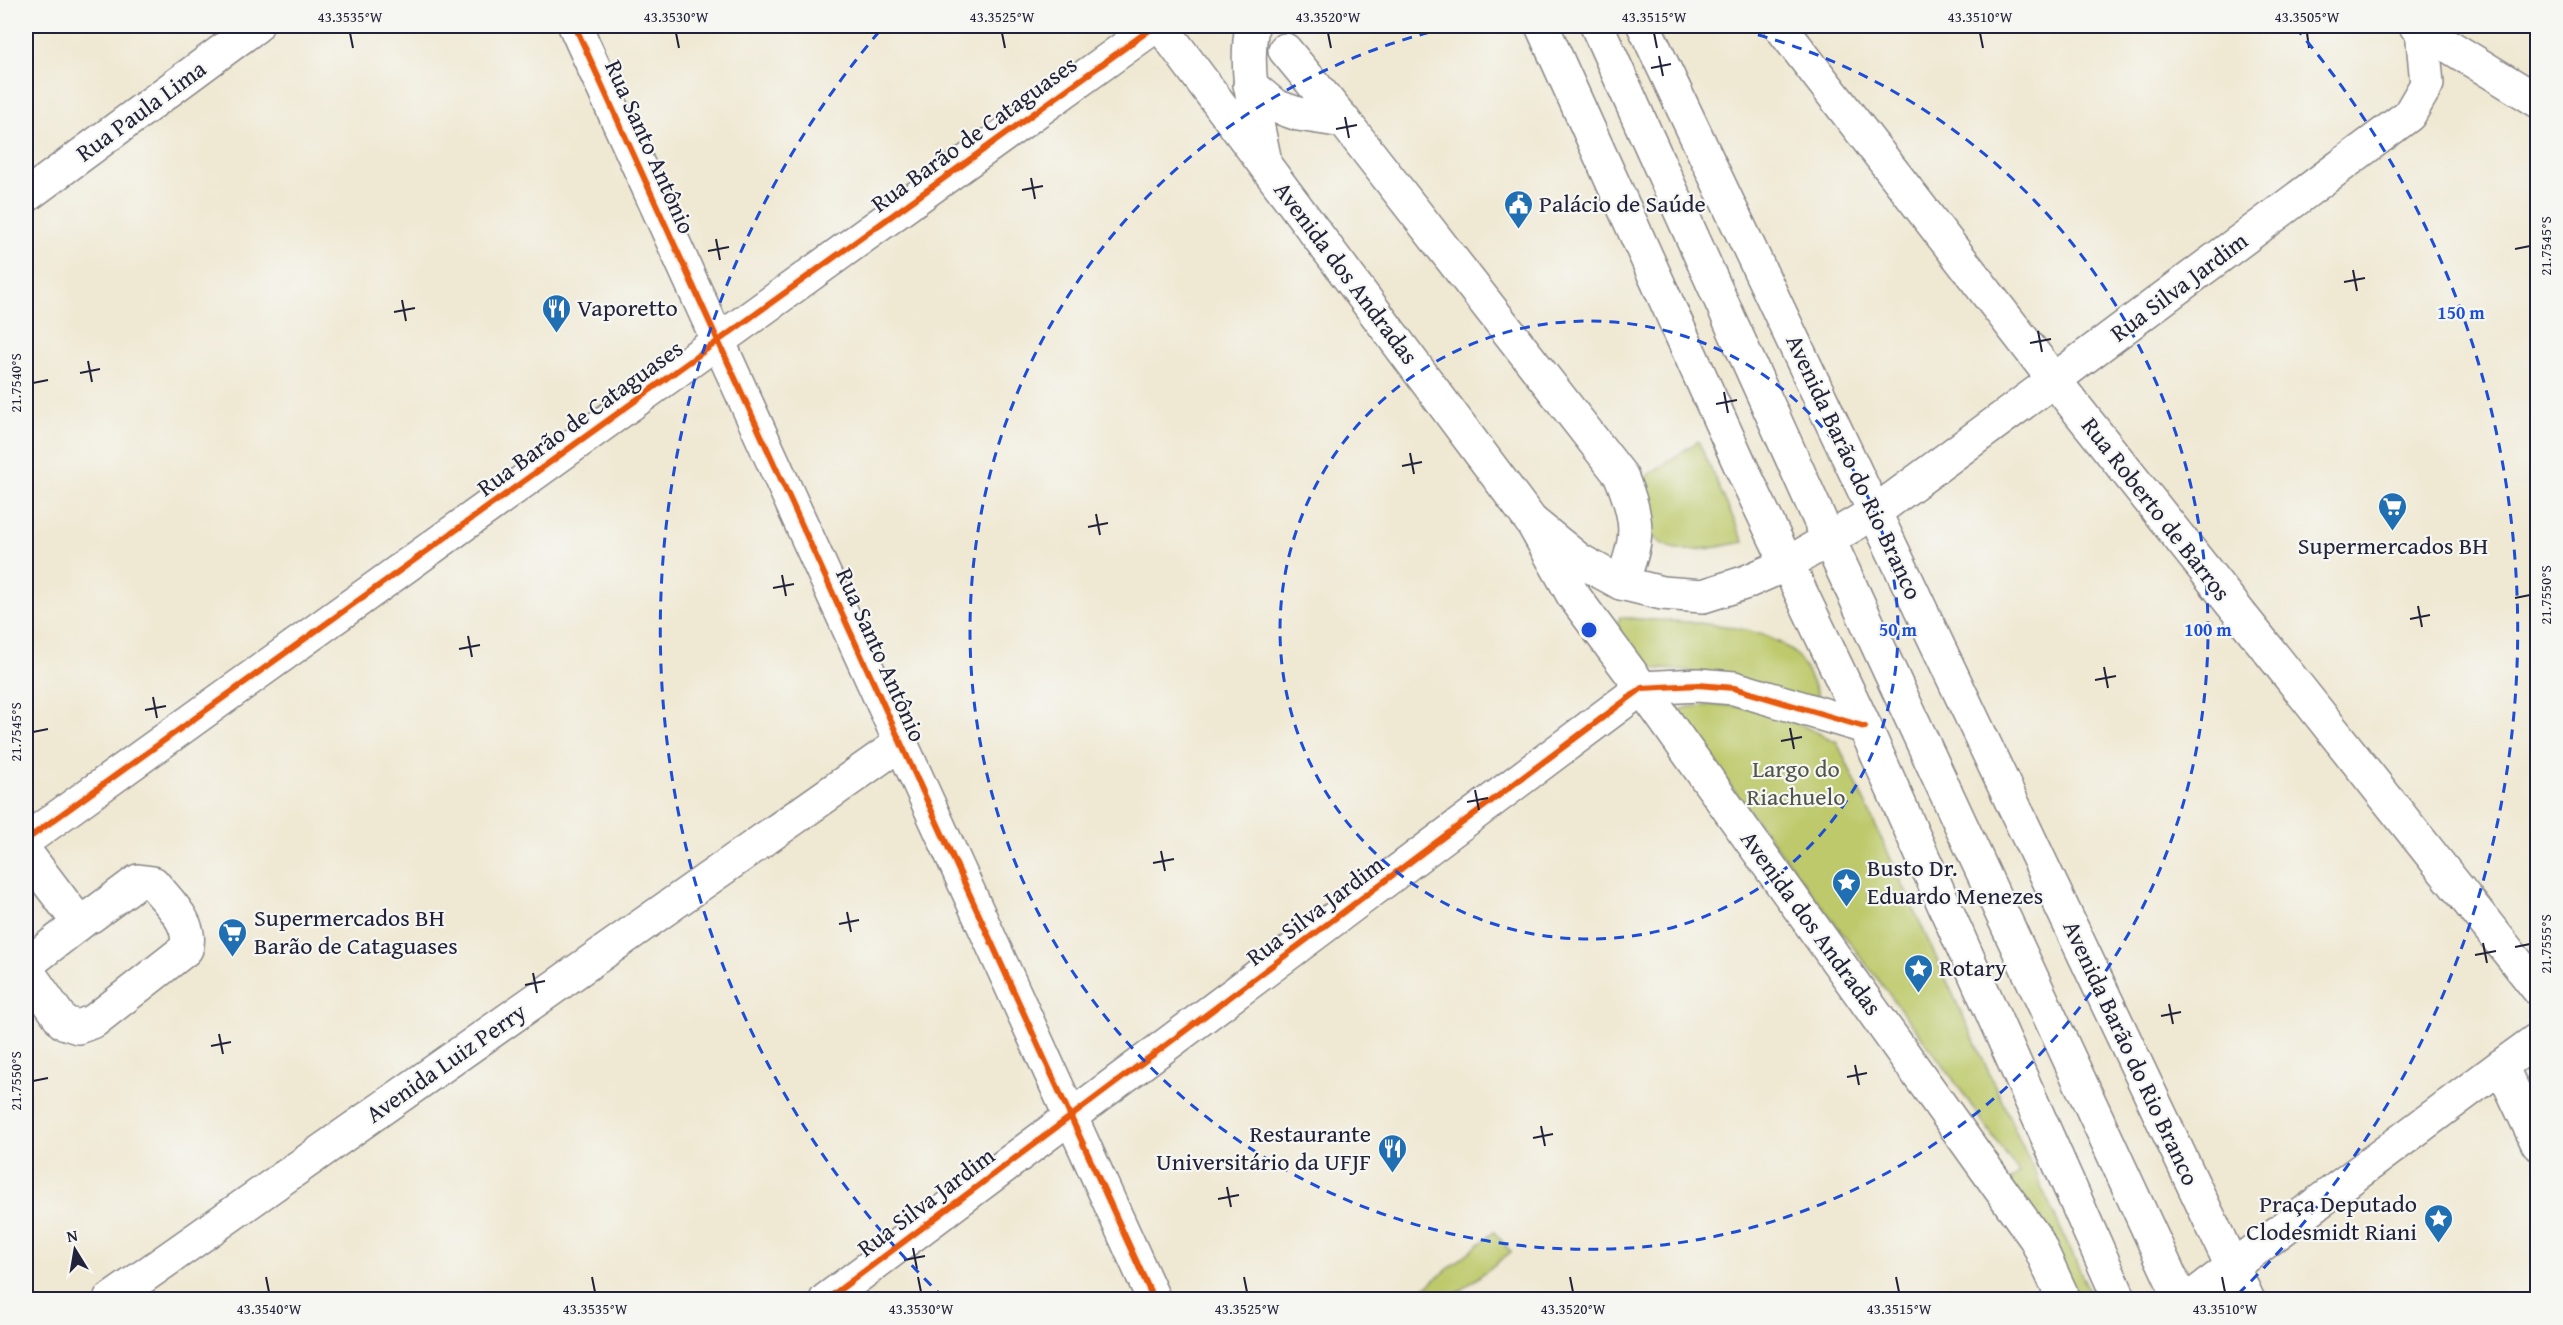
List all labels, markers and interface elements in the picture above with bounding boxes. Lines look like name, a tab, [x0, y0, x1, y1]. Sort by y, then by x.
text: 43.3535°W	[317, 6, 383, 27]
text: 43.3530°W	[643, 6, 709, 27]
text: 43.3525°W	[969, 6, 1035, 27]
text: 43.3520°W	[1295, 6, 1361, 27]
text: 43.3515°W	[1621, 6, 1687, 27]
text: 43.3510°W	[1947, 6, 2013, 27]
text: 43.3505°W	[2274, 6, 2340, 27]
street label: Rua Barão de Cataguases	[863, 47, 1084, 220]
street label: Rua Paula Lima	[68, 51, 214, 170]
street label: Rua Santo Antônio	[596, 54, 705, 239]
street label: Avenida dos Andradas	[1266, 174, 1427, 372]
place label: Palácio de Saúde	[1539, 186, 1706, 221]
public building icon: Palácio de Saúde	[1502, 188, 1534, 230]
text: 21.7545°S	[2535, 216, 2556, 276]
street label: Rua Silva Jardim	[2103, 223, 2255, 350]
place label: Vaporetto	[577, 290, 678, 325]
restaurant icon: Vaporetto	[540, 292, 572, 334]
text: 150 m	[2437, 299, 2485, 326]
street label: Avenida Barão do Rio Branco	[1778, 329, 1931, 605]
street label: Rua Barão de Cataguases	[469, 331, 690, 504]
text: 21.7540°S	[5, 353, 26, 413]
street label: Rua Roberto de Barros	[2073, 409, 2239, 608]
supermarket icon: Supermercados BH	[2377, 490, 2409, 532]
place label: Supermercados BH	[2298, 528, 2488, 563]
street label: Rua Santo Antônio	[827, 562, 936, 747]
text: 21.7550°S	[2535, 565, 2556, 625]
text: 50 m	[1879, 616, 1918, 643]
text: 100 m	[2184, 616, 2232, 643]
centre of rings	[1579, 620, 1599, 640]
text: 21.7545°S	[5, 702, 26, 762]
park label: Largo do Riachuelo	[1747, 751, 1845, 814]
street label: Avenida dos Andradas	[1732, 823, 1891, 1022]
street label: Rua Silva Jardim	[1239, 847, 1391, 974]
place label: Busto Dr. Eduardo Menezes	[1867, 850, 2043, 913]
place icon: Busto Dr. Eduardo Menezes	[1830, 866, 1862, 908]
place label: Supermercados BH Barão de Cataguases	[254, 900, 458, 963]
text: 21.7555°S	[2535, 914, 2556, 974]
street label: Avenida Barão do Rio Branco	[2055, 915, 2208, 1191]
supermarket icon: Supermercados BH Barão de Cataguases	[217, 916, 249, 958]
place label: Rotary	[1939, 950, 2007, 985]
place icon: Rotary	[1902, 952, 1934, 994]
street label: Avenida Luiz Perry	[358, 994, 533, 1131]
text: 21.7550°S	[5, 1051, 26, 1111]
place label: Restaurante Universitário da UFJF	[1156, 1116, 1371, 1179]
restaurant icon: Restaurante Universitário da UFJF	[1376, 1132, 1408, 1174]
street label: Rua Silva Jardim	[850, 1138, 1002, 1265]
place label: Praça Deputado Clodesmidt Riani	[2246, 1186, 2417, 1249]
place icon: Praça Deputado Clodesmidt Riani	[2422, 1202, 2454, 1244]
north arrow	[45, 1220, 105, 1280]
text: N	[65, 1222, 80, 1248]
text: 43.3540°W	[236, 1298, 302, 1319]
text: 43.3535°W	[562, 1298, 628, 1319]
text: 43.3530°W	[888, 1298, 954, 1319]
text: 43.3525°W	[1214, 1298, 1280, 1319]
text: 43.3520°W	[1540, 1298, 1606, 1319]
text: 43.3515°W	[1866, 1298, 1932, 1319]
text: 43.3510°W	[2192, 1298, 2258, 1319]

